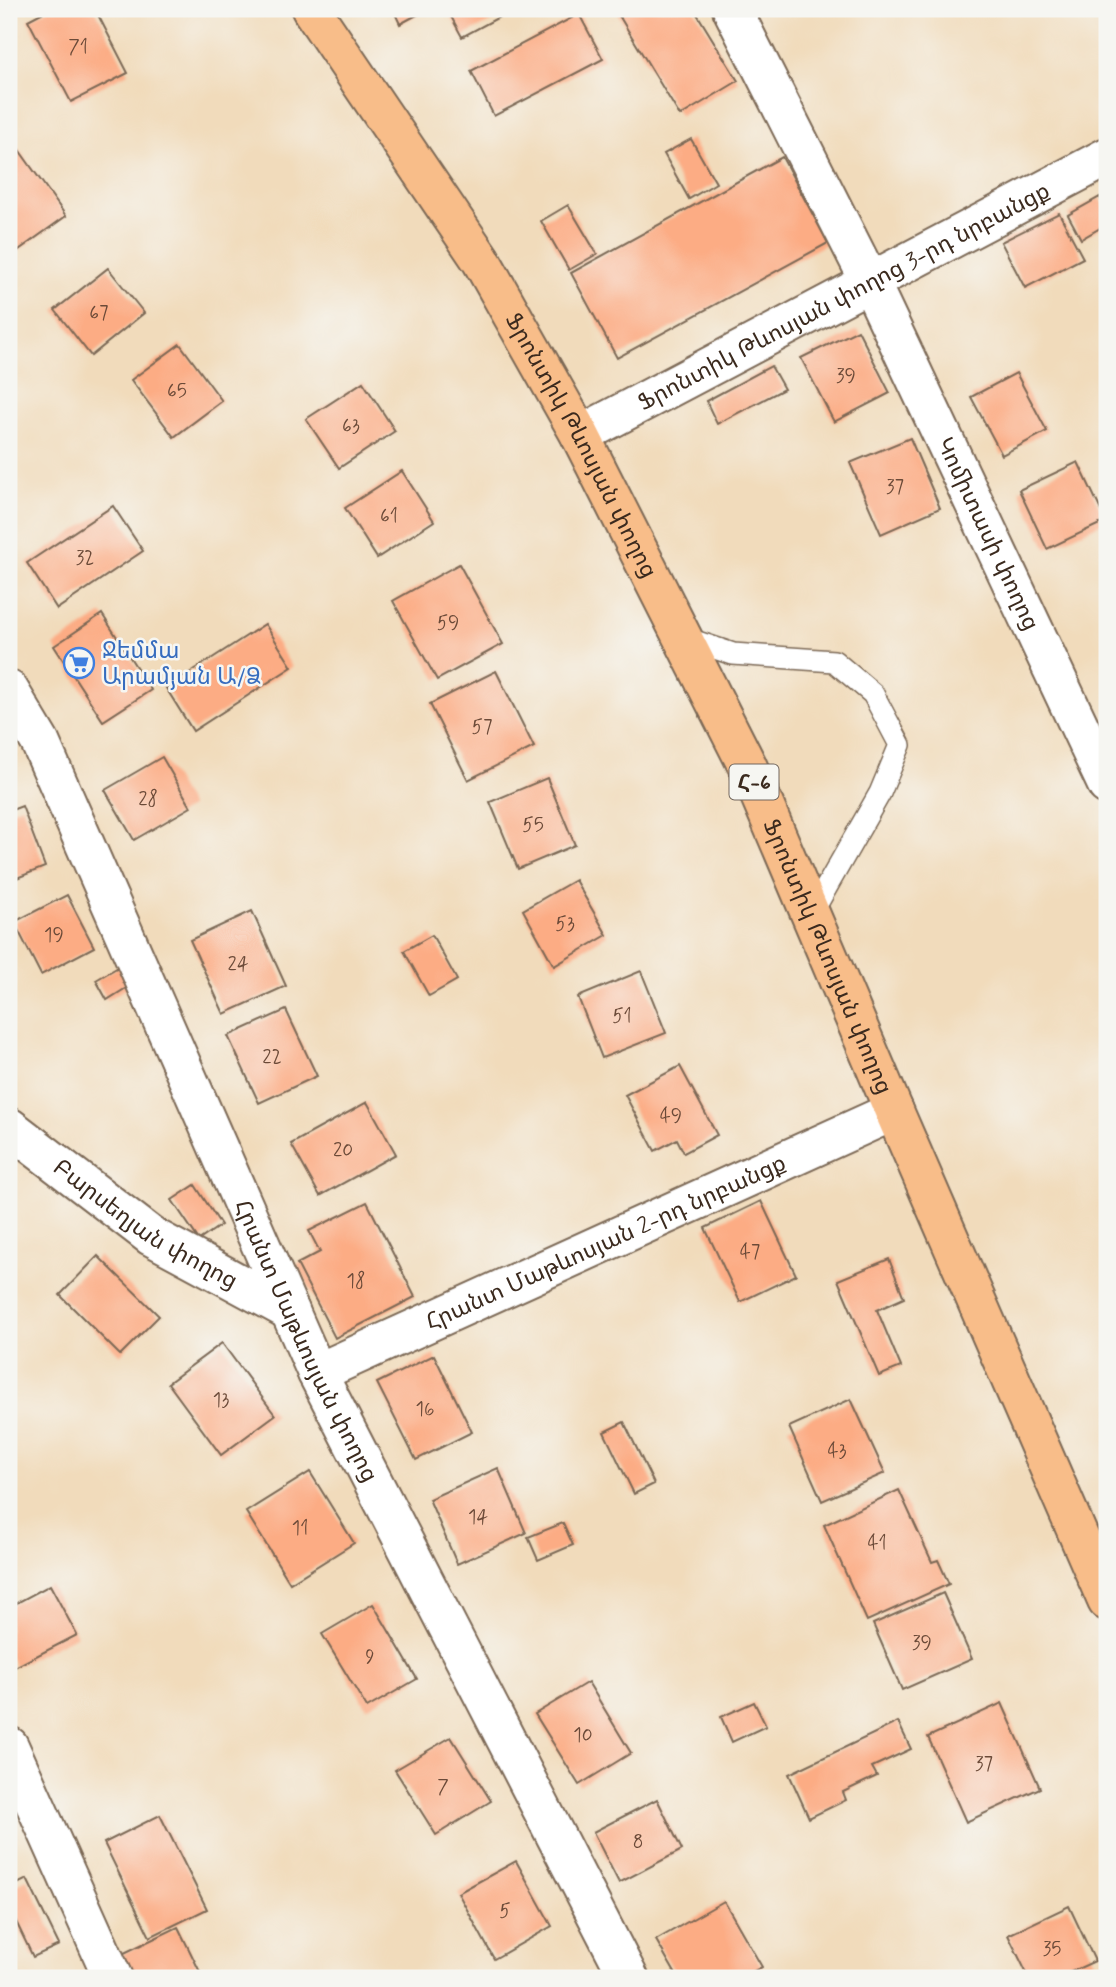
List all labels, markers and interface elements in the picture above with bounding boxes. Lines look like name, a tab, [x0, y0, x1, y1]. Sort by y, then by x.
house number: 71	[68, 35, 88, 60]
street label: Ֆրոնտիկ Թևոսյան փողոց 3-րդ նրբանցք	[633, 177, 1056, 419]
house number: 67	[89, 301, 109, 326]
street label: Ֆրոնտիկ Թևոսյան փողոց	[497, 308, 663, 584]
house number: 39	[836, 364, 856, 389]
house number: 65	[167, 379, 187, 404]
house number: 63	[342, 414, 360, 439]
street label: Կոմիտասի փողոց	[928, 433, 1045, 636]
house number: 37	[886, 475, 904, 500]
house number: 61	[380, 504, 398, 529]
house number: 32	[76, 546, 94, 571]
house number: 59	[437, 611, 459, 636]
place label: Ջեմմա Արամյան Ա/Ձ	[102, 637, 261, 693]
supermarket icon: Ջեմմա Արամյան Ա/Ձ	[62, 646, 96, 680]
house number: 57	[472, 715, 492, 740]
road number: Հ-6	[730, 764, 778, 800]
house number: 28	[138, 787, 158, 812]
house number: 55	[522, 813, 544, 838]
street label: Ֆրոնտիկ Թևոսյան փողոց	[755, 815, 898, 1099]
house number: 53	[555, 912, 575, 937]
house number: 19	[44, 923, 64, 948]
house number: 24	[228, 952, 248, 977]
house number: 51	[612, 1004, 632, 1029]
house number: 22	[262, 1045, 282, 1070]
house number: 49	[660, 1104, 682, 1129]
house number: 20	[333, 1138, 353, 1163]
street label: Հրանտ Մաթևոսյան 2-րդ նրբանցք	[422, 1149, 791, 1339]
street label: Բարսեղյան փողոց	[46, 1153, 242, 1297]
street label: Հրանտ Մաթևոսյան փողոց	[226, 1196, 384, 1488]
house number: 47	[740, 1240, 760, 1265]
house number: 18	[347, 1269, 365, 1294]
house number: 13	[213, 1388, 229, 1413]
house number: 16	[415, 1397, 435, 1422]
house number: 43	[827, 1439, 847, 1464]
house number: 14	[468, 1505, 488, 1530]
house number: 11	[292, 1516, 308, 1541]
house number: 41	[867, 1531, 887, 1556]
house number: 39	[912, 1631, 932, 1656]
house number: 9	[365, 1645, 375, 1670]
house number: 10	[573, 1723, 593, 1748]
house number: 37	[975, 1752, 993, 1777]
house number: 7	[437, 1775, 449, 1800]
house number: 8	[633, 1830, 643, 1855]
house number: 5	[499, 1899, 511, 1924]
house number: 35	[1043, 1937, 1061, 1962]

